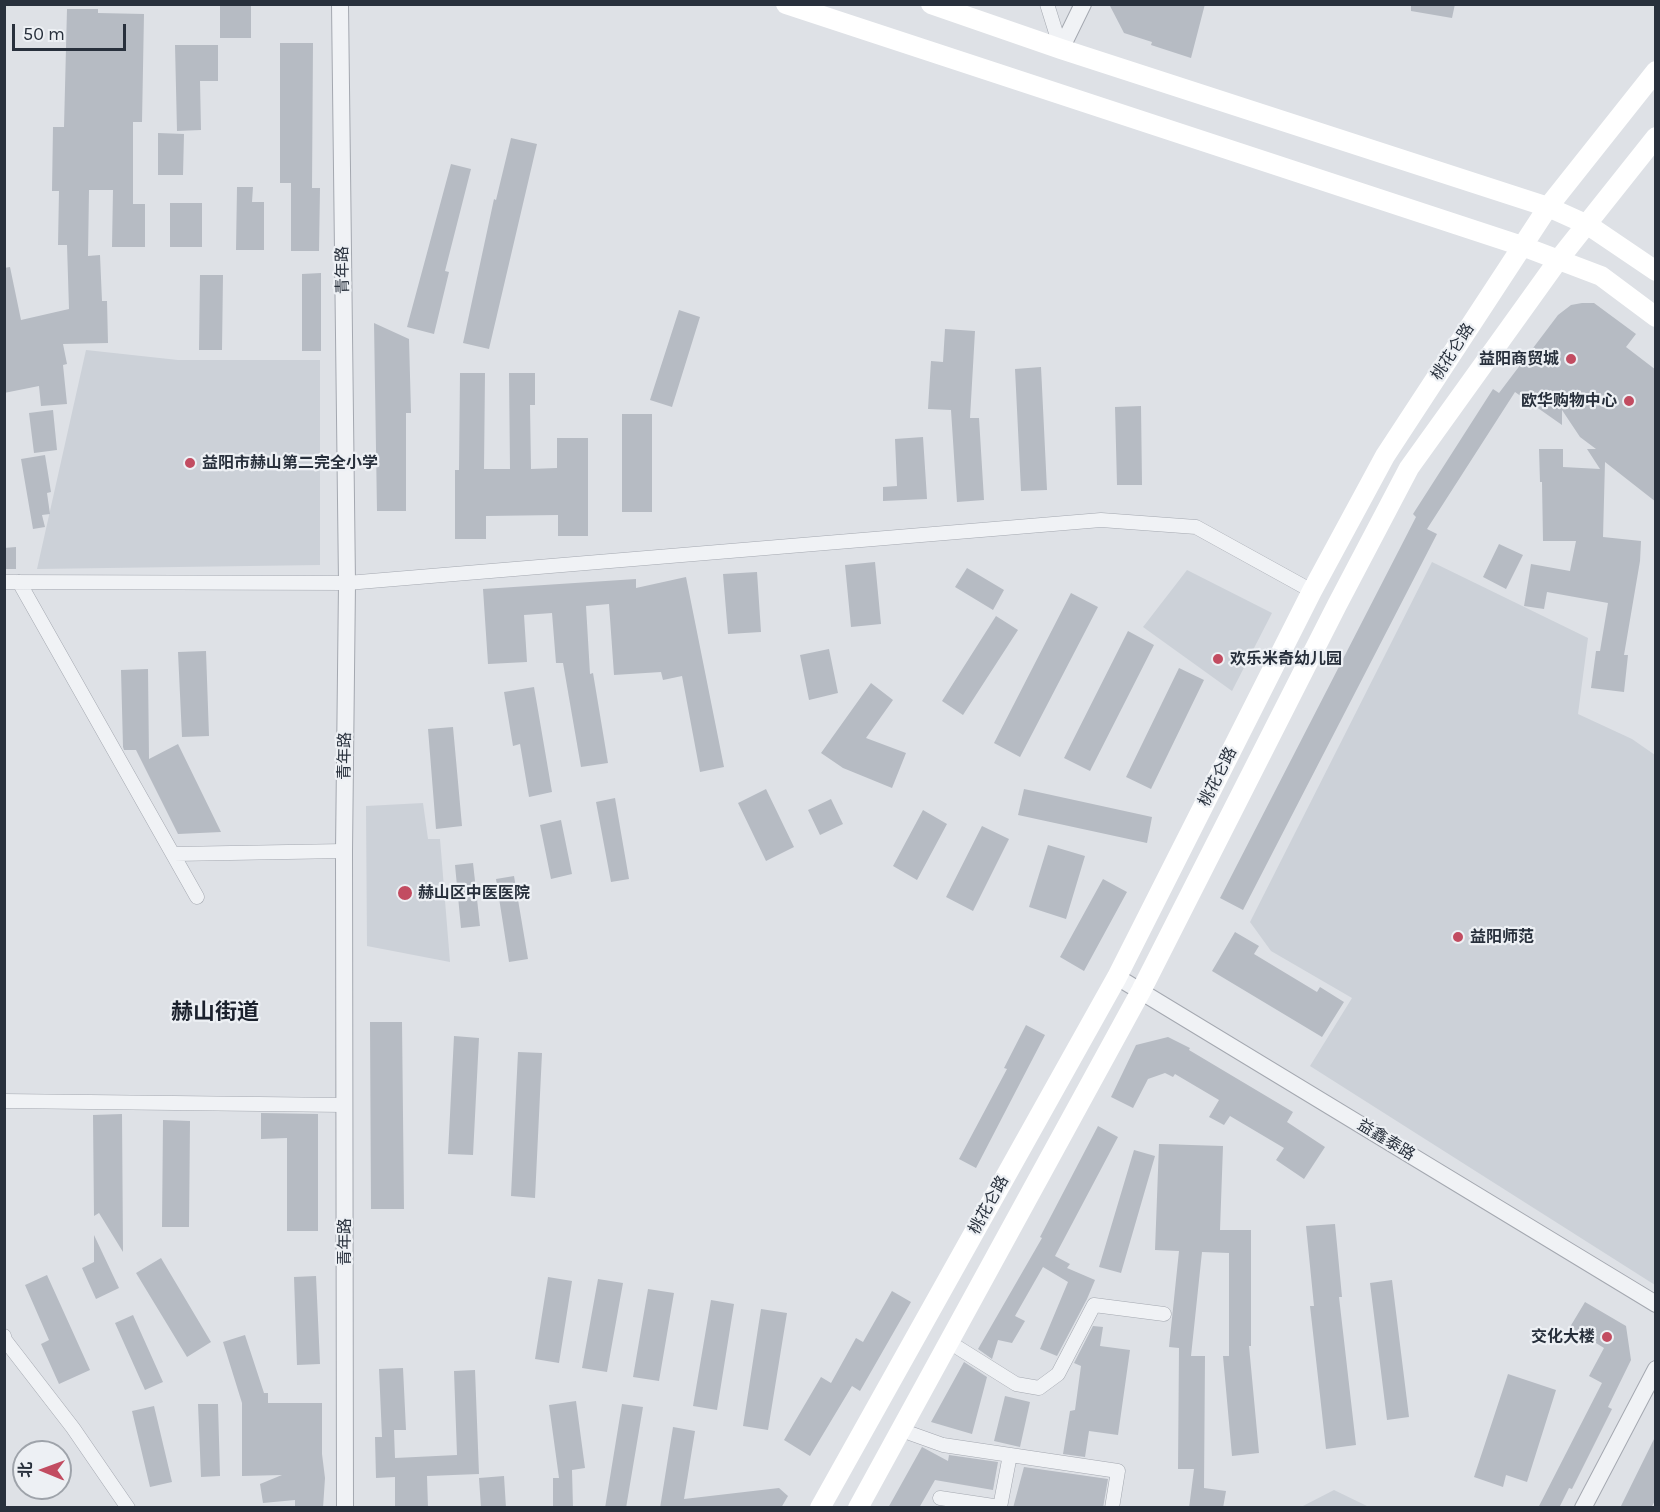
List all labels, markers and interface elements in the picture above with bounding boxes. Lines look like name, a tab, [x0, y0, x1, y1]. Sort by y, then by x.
scale bar	[15, 12, 129, 50]
text: 50 m	[23, 23, 65, 45]
street label: 青年路	[333, 246, 353, 294]
street label: 桃花仑路	[1428, 320, 1478, 384]
place label: 益阳商贸城	[1479, 349, 1559, 369]
marker: 益阳商贸城	[1564, 352, 1578, 366]
place label: 欧华购物中心	[1521, 391, 1617, 411]
marker: 欧华购物中心	[1622, 394, 1636, 408]
place label: 益阳市赫山第二完全小学	[202, 453, 378, 473]
marker: 益阳市赫山第二完全小学	[183, 456, 197, 470]
place label: 欢乐米奇幼儿园	[1230, 649, 1342, 669]
marker: 欢乐米奇幼儿园	[1211, 652, 1225, 666]
street label: 青年路	[335, 732, 355, 780]
street label: 桃花仑路	[1195, 744, 1241, 810]
place label: 赫山区中医医院	[418, 883, 530, 903]
marker: 赫山区中医医院	[396, 884, 414, 902]
place label: 益阳师范	[1470, 927, 1534, 947]
marker: 益阳师范	[1451, 930, 1465, 944]
district label: 赫山街道	[171, 1000, 259, 1026]
street label: 益鑫泰路	[1354, 1115, 1418, 1165]
street label: 桃花仑路	[965, 1172, 1013, 1238]
street label: 青年路	[335, 1218, 355, 1266]
place label: 交化大楼	[1531, 1327, 1595, 1347]
marker: 交化大楼	[1600, 1330, 1614, 1344]
north arrow	[12, 1440, 72, 1500]
text: 北	[16, 1462, 35, 1478]

